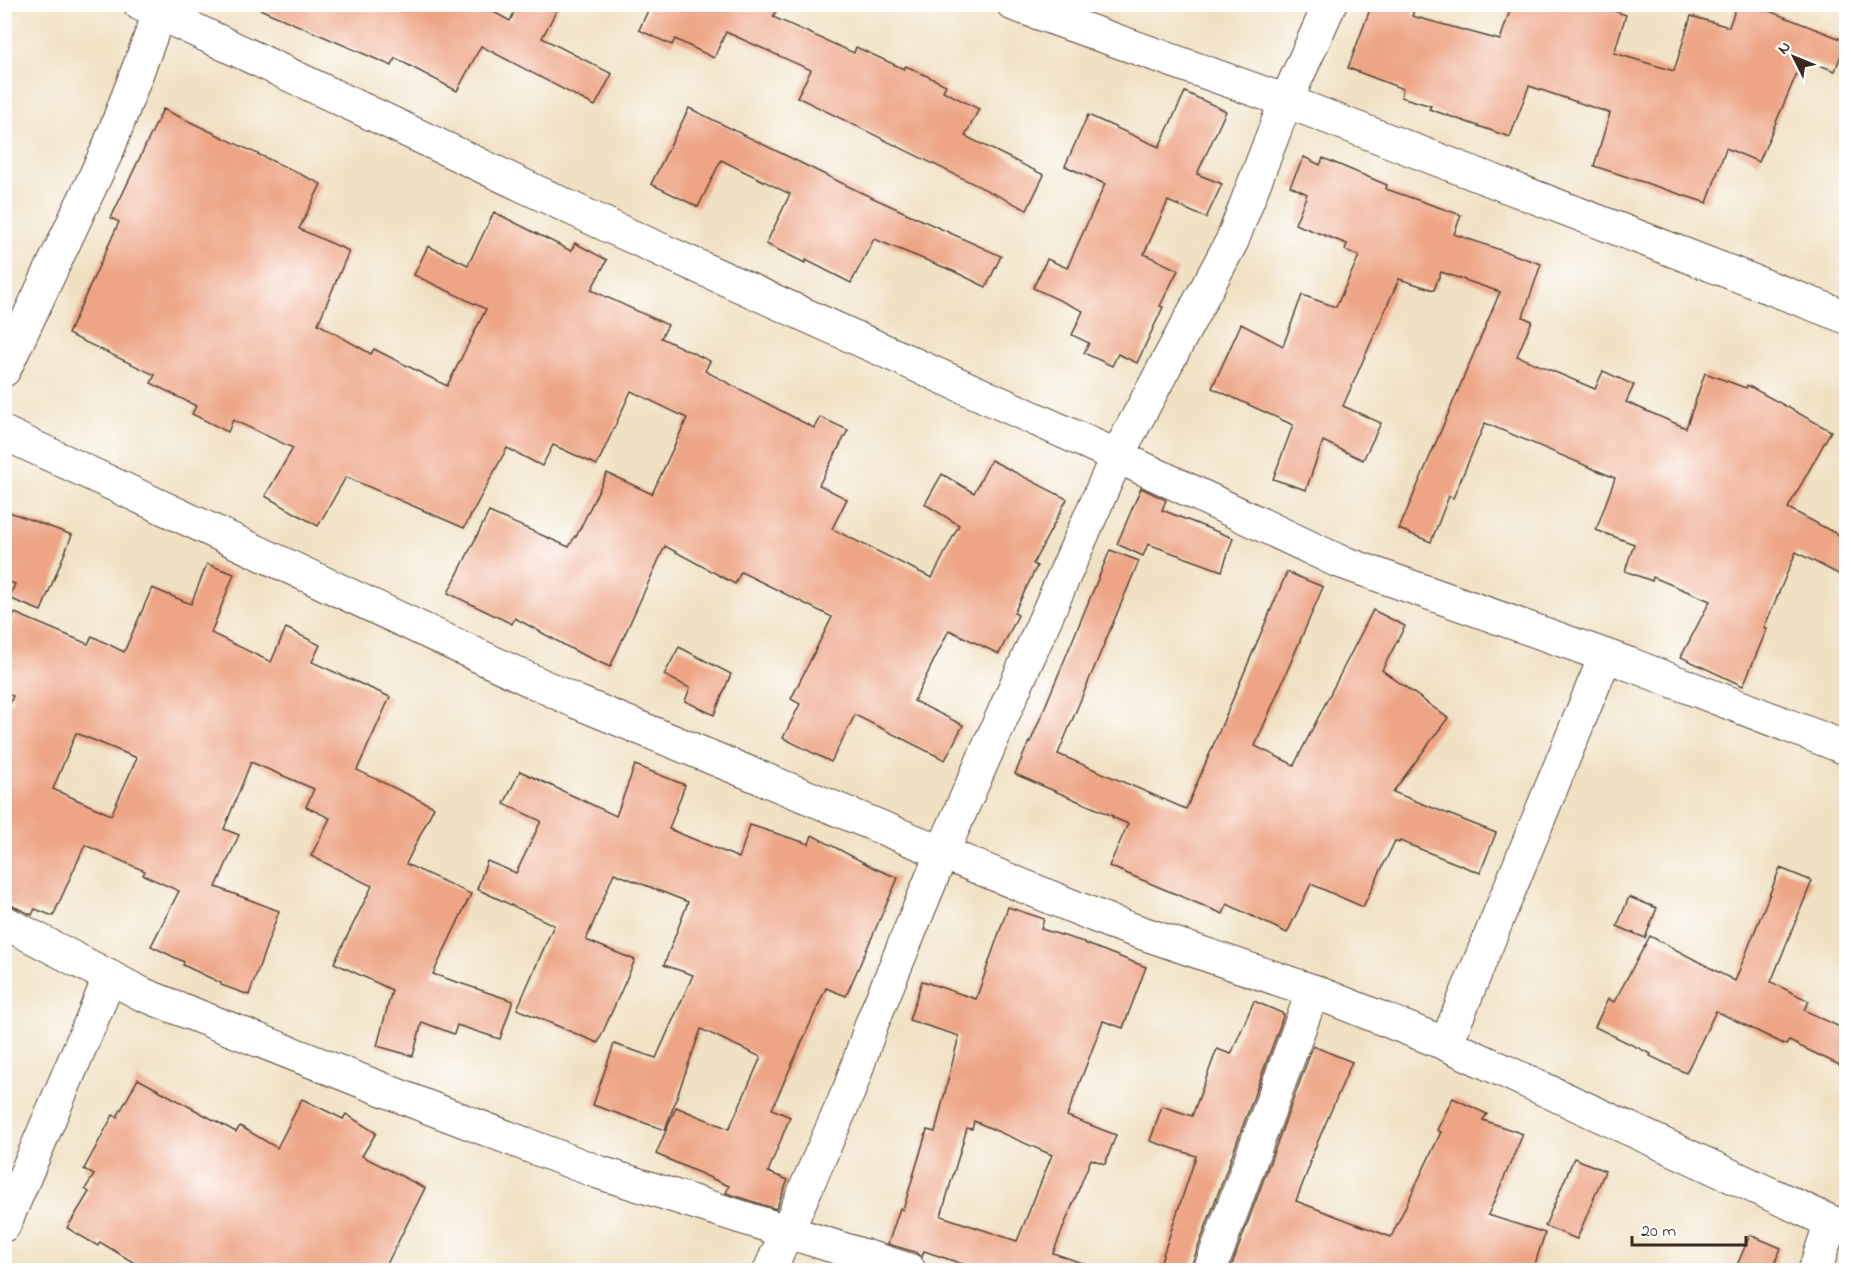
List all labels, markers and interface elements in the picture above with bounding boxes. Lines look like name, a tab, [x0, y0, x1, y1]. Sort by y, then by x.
north arrow	[1764, 27, 1824, 87]
text: N	[1772, 36, 1797, 60]
scale bar	[1632, 1209, 1746, 1247]
text: 20 m	[1641, 1219, 1676, 1245]

